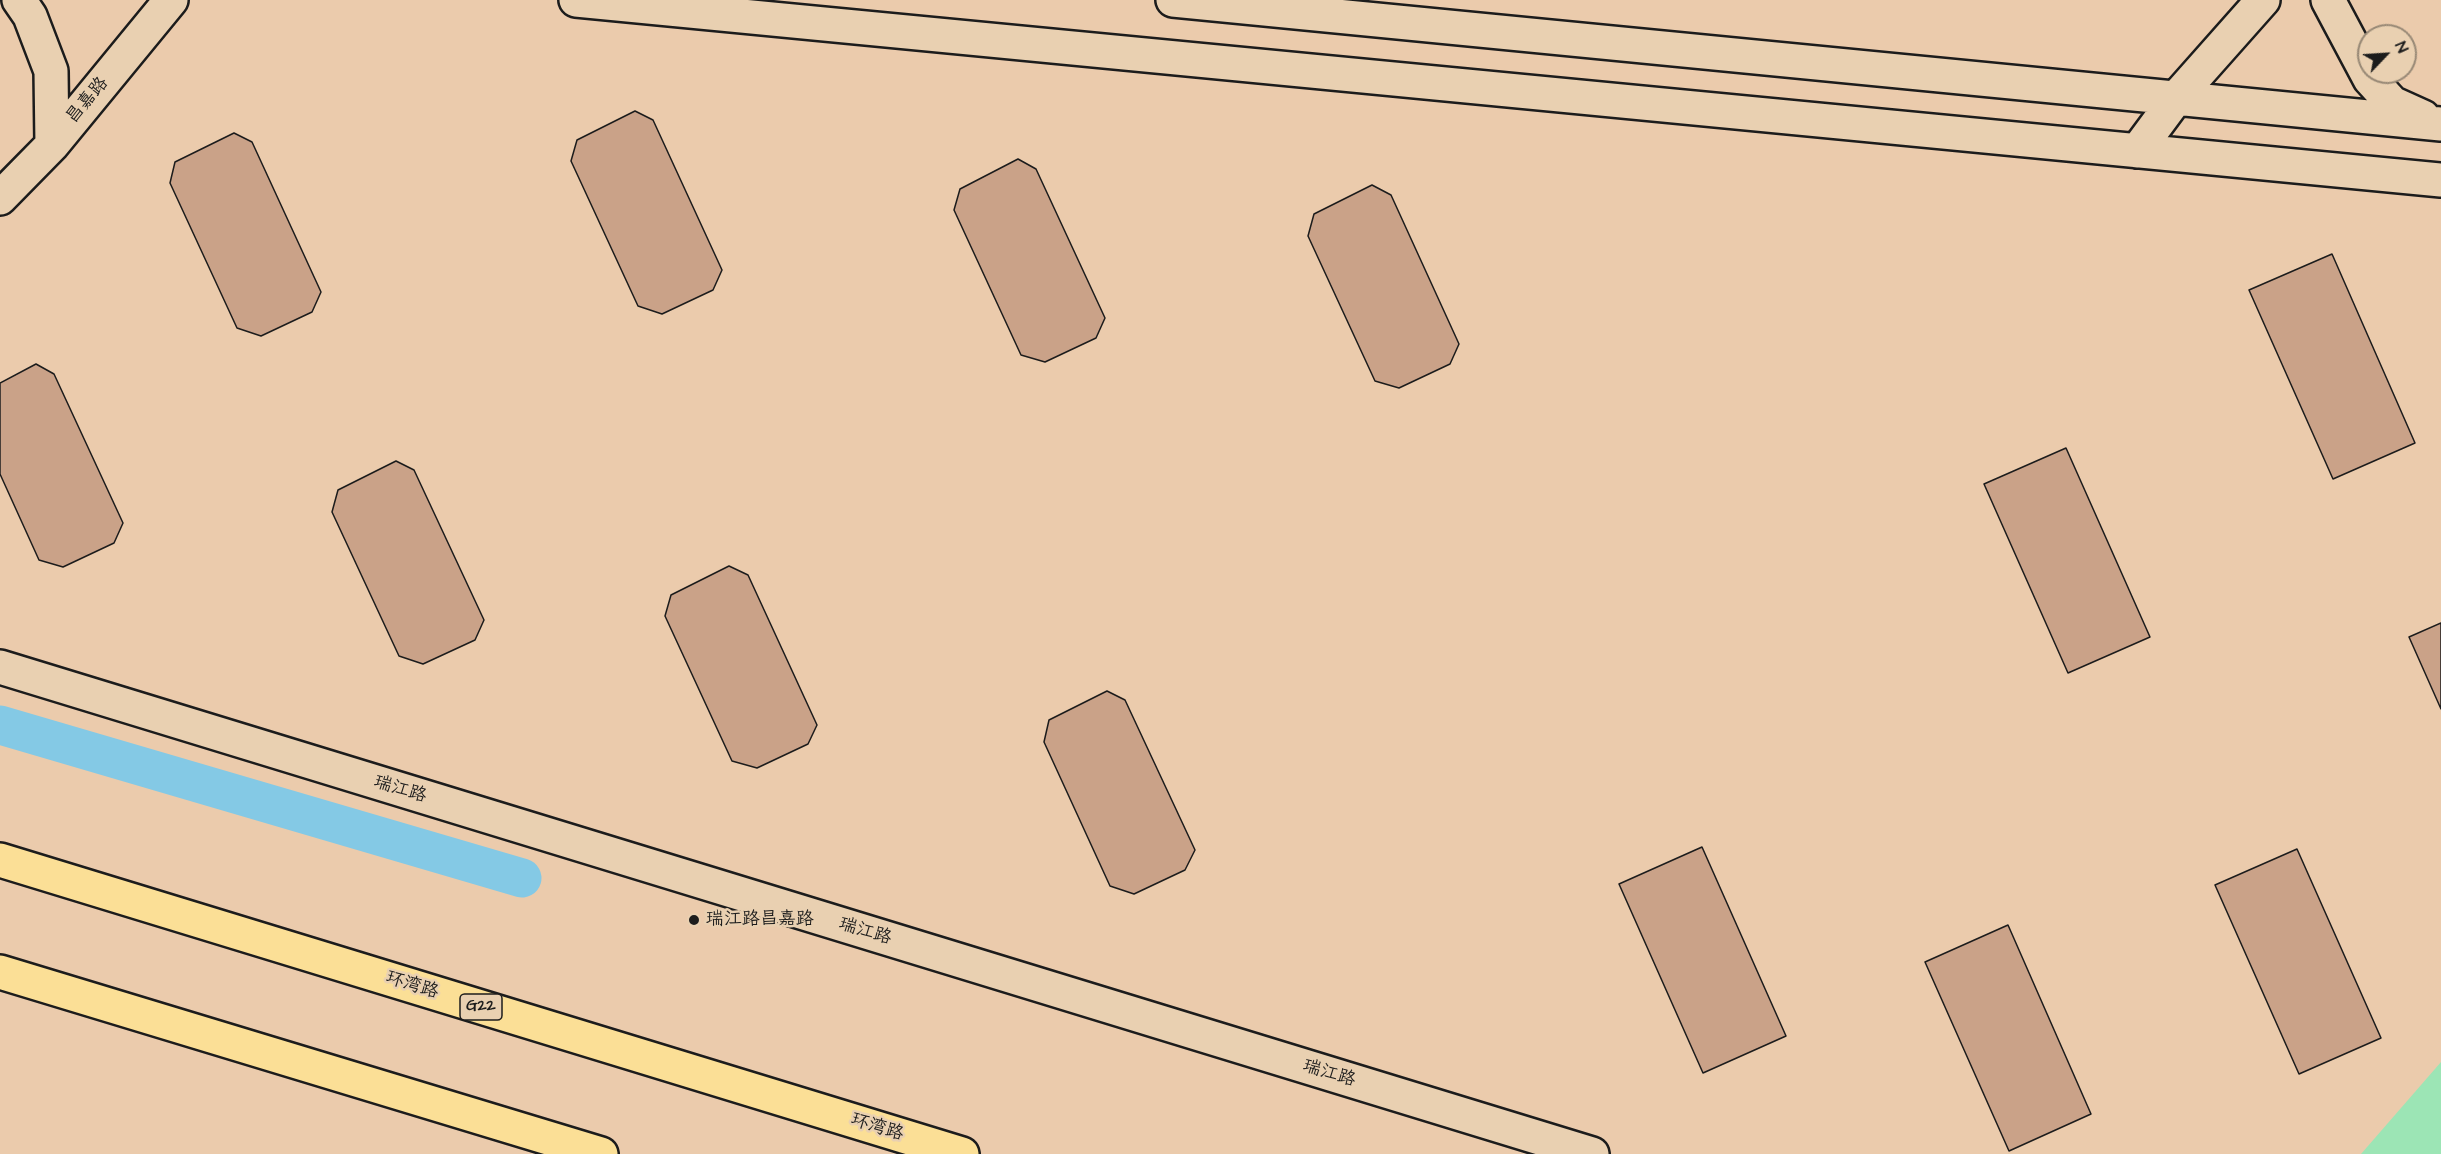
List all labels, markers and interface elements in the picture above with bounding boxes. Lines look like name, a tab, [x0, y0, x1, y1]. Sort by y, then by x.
north arrow	[2357, 24, 2417, 84]
text: N	[2389, 38, 2414, 56]
street label: 昌嘉路	[62, 73, 114, 129]
street label: 瑞江路	[371, 772, 429, 808]
place label: 瑞江路昌嘉路	[706, 909, 814, 931]
marker: 瑞江路昌嘉路	[687, 913, 701, 927]
street label: 瑞江路	[836, 914, 894, 950]
street label: 环湾路	[383, 968, 441, 1004]
road number: G22	[460, 994, 502, 1020]
street label: 瑞江路	[1300, 1056, 1358, 1092]
street label: 环湾路	[848, 1110, 906, 1146]

